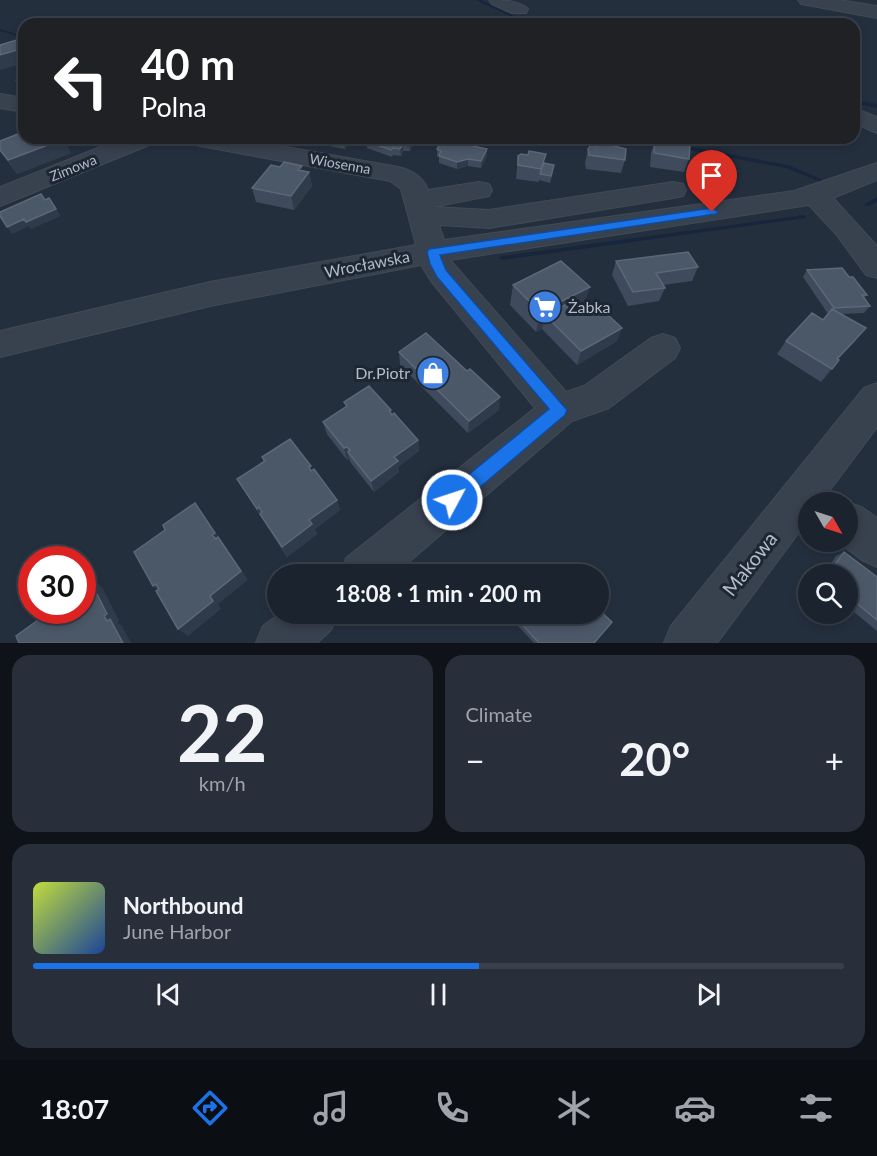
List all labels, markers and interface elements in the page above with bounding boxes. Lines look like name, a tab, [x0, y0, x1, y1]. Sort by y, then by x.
text: 40 m	[141, 39, 235, 89]
icon: left	[42, 42, 120, 120]
text: Polna	[141, 90, 207, 123]
street label: Zimowa	[47, 150, 99, 185]
street label: Wiosenna	[308, 150, 372, 177]
pin	[686, 150, 737, 212]
icon: arrive	[695, 159, 728, 192]
street label: Wrocławska	[323, 246, 411, 281]
supermarket icon: Żabka	[527, 289, 563, 325]
place label: Żabka	[568, 297, 611, 316]
shop icon: Dr.Piotr	[415, 355, 451, 391]
place label: Dr.Piotr	[355, 363, 410, 382]
position arrow	[420, 468, 484, 532]
north arrow	[798, 492, 858, 552]
map controls	[798, 492, 858, 624]
street label: Makowa	[717, 527, 782, 600]
speed limit sign: 30	[18, 546, 96, 624]
button: search	[798, 564, 858, 624]
text: 18:08 · 1 min · 200 m	[335, 580, 541, 607]
text: 22	[177, 685, 267, 779]
text: Climate	[466, 702, 532, 726]
text: 20°	[619, 732, 690, 786]
text: −	[466, 740, 485, 780]
text: +	[825, 740, 844, 780]
text: km/h	[199, 771, 246, 795]
text: Northbound	[123, 892, 243, 919]
text: June Harbor	[123, 919, 231, 943]
icon: previous	[152, 978, 185, 1011]
icon: pause	[422, 978, 455, 1011]
icon: next	[692, 978, 725, 1011]
icon: directions	[189, 1087, 231, 1129]
icon: music	[310, 1087, 352, 1129]
icon: phone	[431, 1087, 473, 1129]
icon: climate	[553, 1087, 595, 1129]
icon: car	[674, 1087, 716, 1129]
icon: filters	[795, 1087, 837, 1129]
text: 18:07	[40, 1092, 109, 1125]

